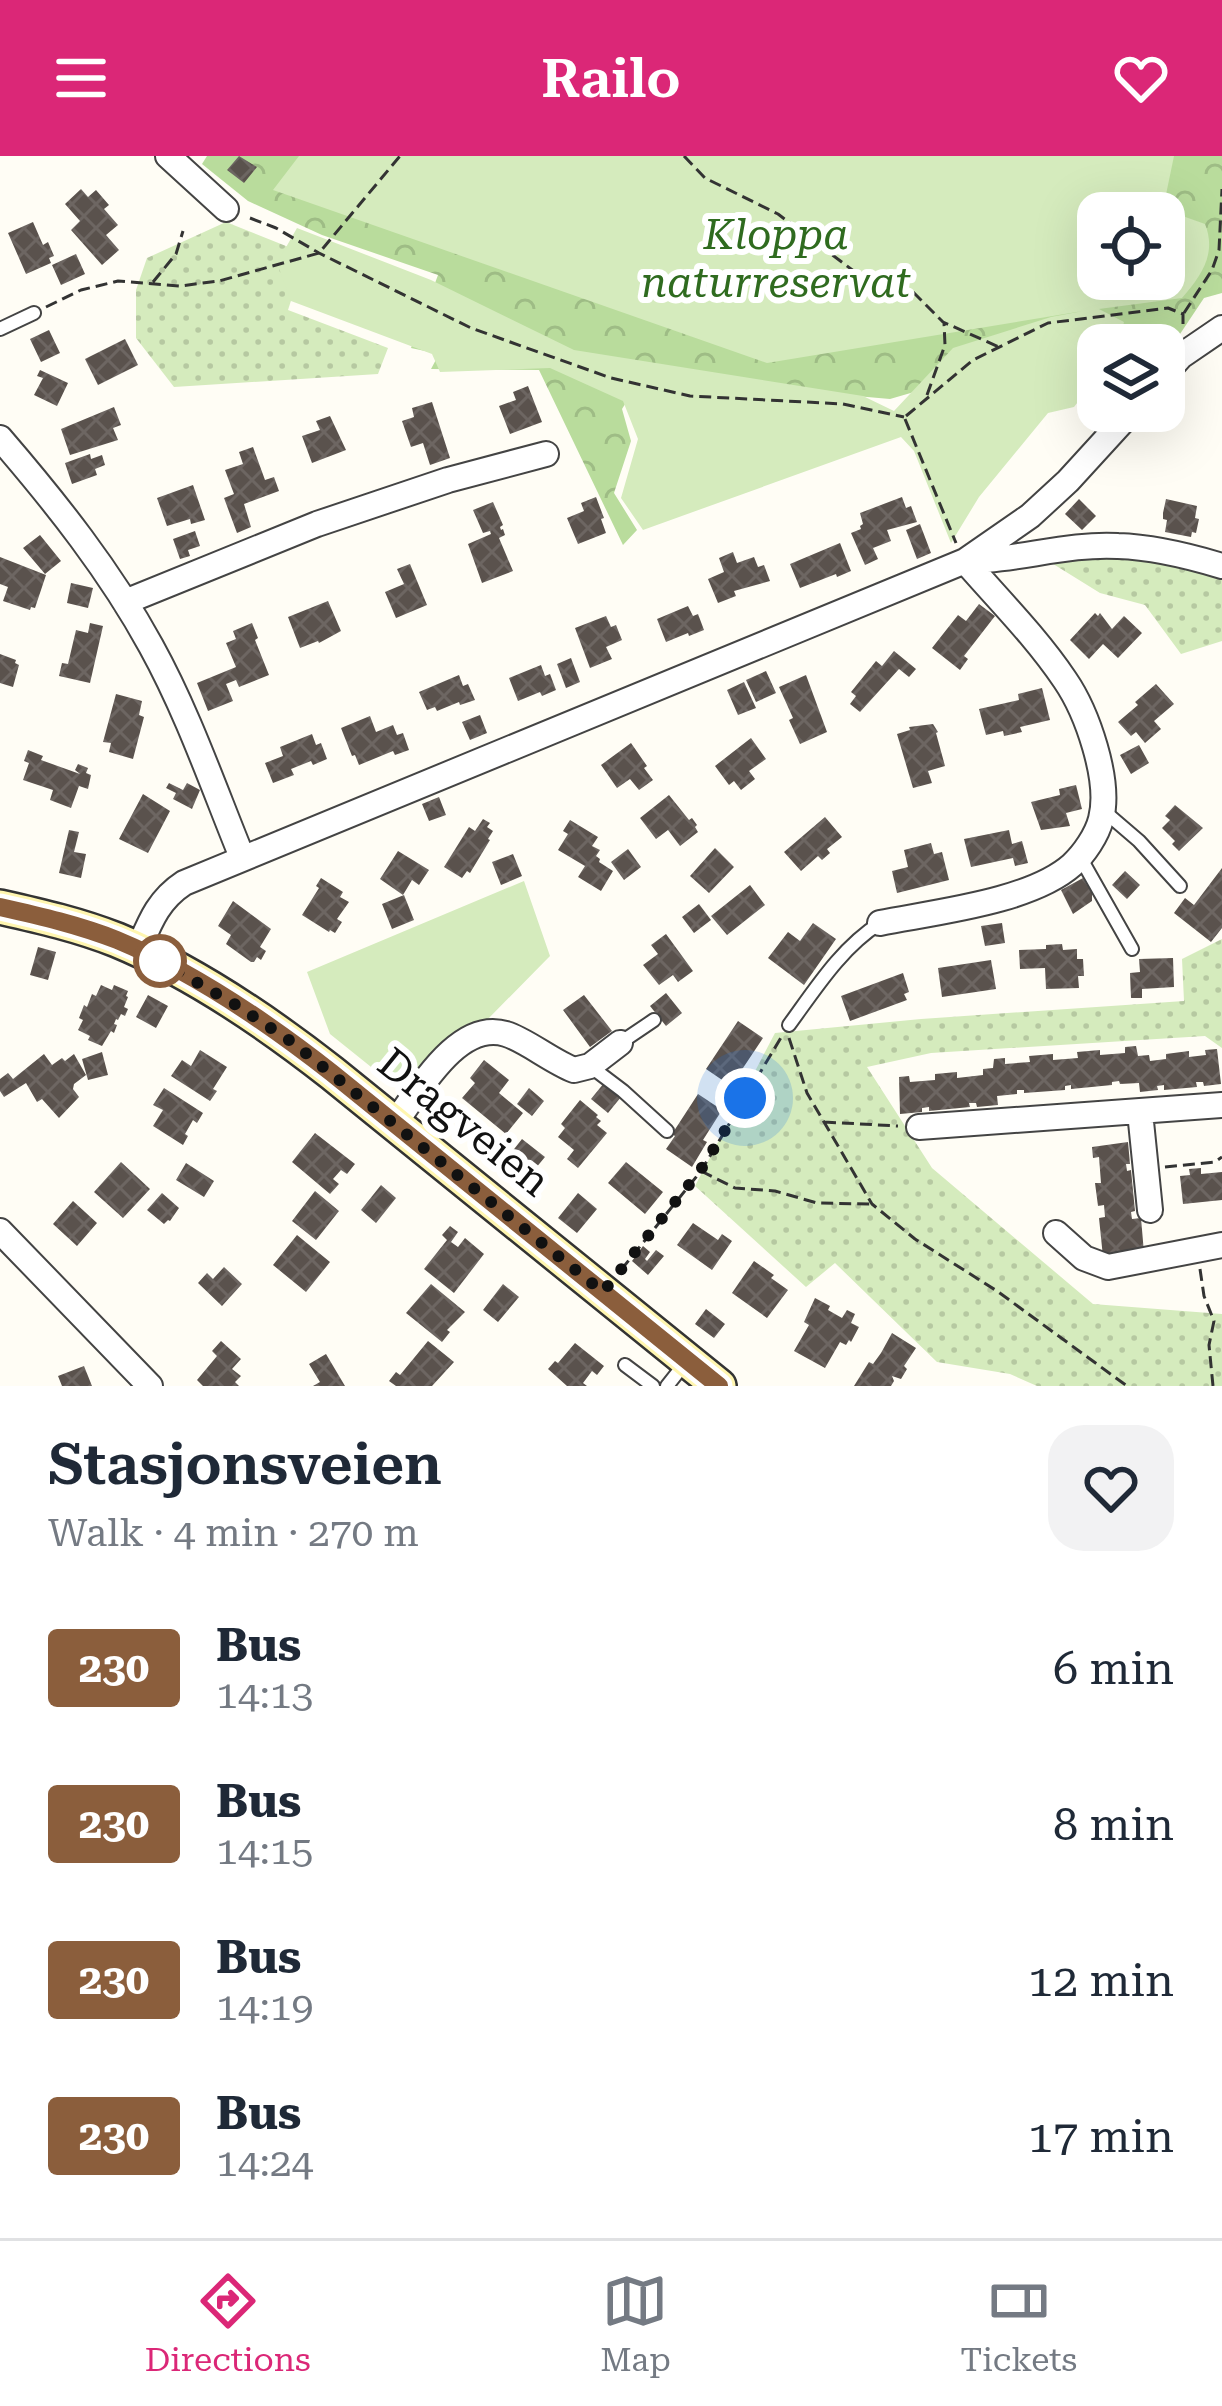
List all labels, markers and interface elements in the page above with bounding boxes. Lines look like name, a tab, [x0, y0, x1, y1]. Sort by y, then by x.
icon: menu	[48, 45, 114, 111]
icon: heart	[1108, 45, 1174, 111]
text: Railo	[541, 47, 681, 110]
map controls	[1077, 192, 1185, 432]
button: locate	[1077, 192, 1185, 300]
park label: Kloppa naturreservat	[641, 210, 911, 307]
button: layers	[1077, 324, 1185, 432]
unlabelled marker	[135, 936, 185, 986]
street label: Dragveien	[368, 1038, 560, 1206]
your location	[715, 1068, 775, 1128]
button: heart	[1048, 1425, 1174, 1551]
text: Stasjonsveien	[48, 1431, 442, 1498]
text: Walk · 4 min · 270 m	[48, 1510, 419, 1556]
text: Bus	[216, 1619, 301, 1672]
text: 6 min	[1053, 1642, 1174, 1695]
text: 230	[79, 1643, 149, 1692]
text: 14:13	[216, 1672, 313, 1718]
text: Bus	[216, 1775, 301, 1828]
text: 8 min	[1053, 1798, 1174, 1851]
text: 230	[79, 1799, 149, 1848]
text: 14:15	[216, 1828, 313, 1874]
text: Bus	[216, 1931, 301, 1984]
text: 12 min	[1028, 1954, 1174, 2007]
text: 230	[79, 1955, 149, 2004]
text: 14:19	[216, 1984, 313, 2030]
text: Bus	[216, 2087, 301, 2140]
text: 17 min	[1028, 2110, 1174, 2163]
text: 230	[79, 2111, 149, 2160]
text: 14:24	[216, 2140, 313, 2186]
tab: Directions	[145, 2268, 311, 2379]
tab: Map	[600, 2268, 671, 2379]
tab: Tickets	[960, 2268, 1077, 2379]

